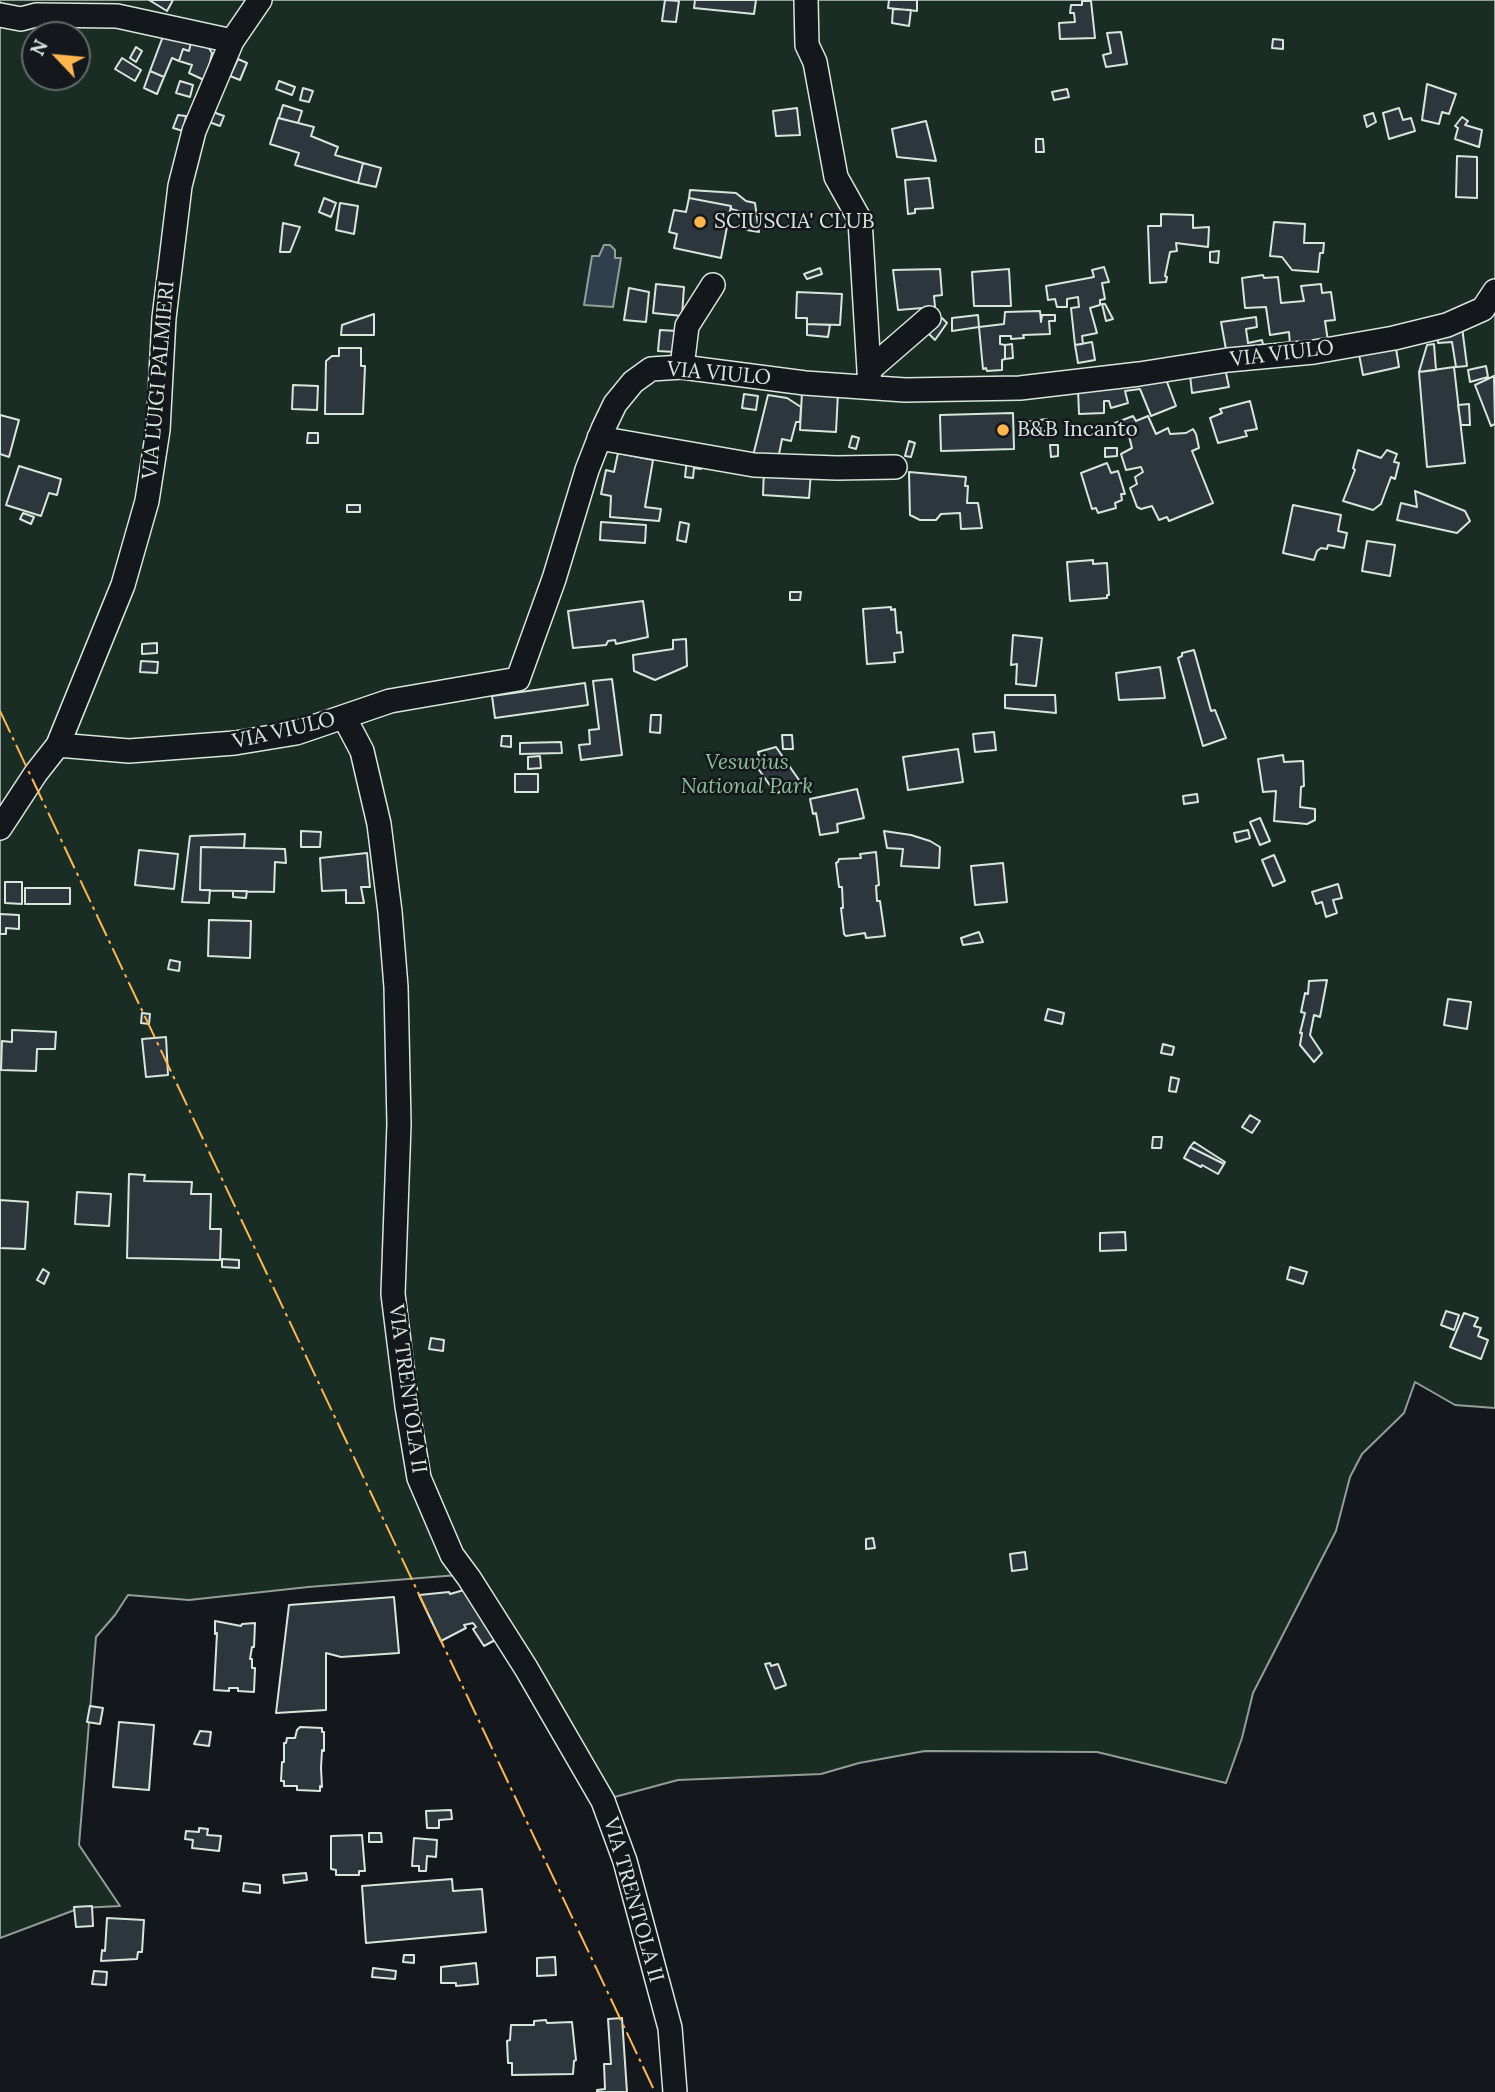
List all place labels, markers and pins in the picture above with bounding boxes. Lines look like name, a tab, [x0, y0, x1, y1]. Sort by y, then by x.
place label: SCIUSCIA' CLUB	[714, 209, 874, 235]
marker: SCIUSCIA' CLUB	[692, 214, 708, 230]
place label: B&B Incanto	[1017, 417, 1138, 443]
marker: B&B Incanto	[995, 422, 1011, 438]

